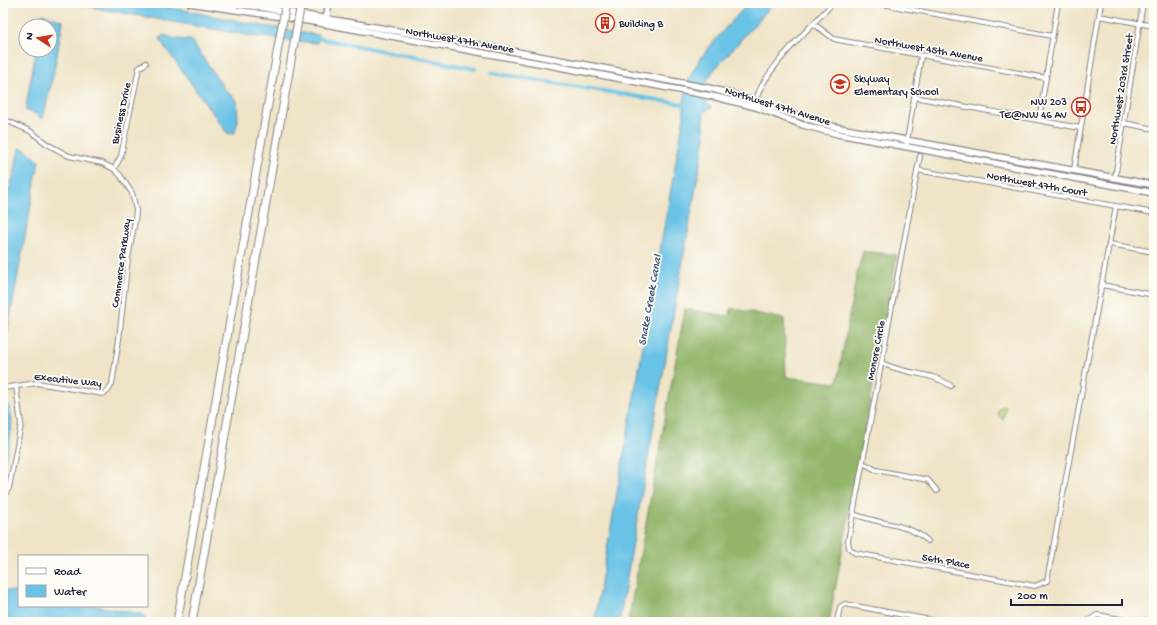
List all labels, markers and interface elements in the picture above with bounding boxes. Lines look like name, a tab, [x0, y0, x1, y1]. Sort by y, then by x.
building icon: Building B	[594, 12, 616, 34]
north arrow	[18, 18, 58, 58]
place label: Building B	[618, 19, 664, 31]
street label: Northwest 47th Avenue	[405, 26, 515, 56]
street label: Northwest 203rd Street	[1107, 31, 1137, 146]
text: N	[24, 32, 37, 41]
street label: Northwest 45th Avenue	[874, 35, 984, 65]
school or university icon: Skyway Elementary School	[829, 73, 851, 95]
place label: Skyway Elementary School	[854, 74, 939, 99]
street label: Business Drive	[109, 81, 134, 146]
street label: Northwest 47th Avenue	[723, 85, 832, 129]
bus stop icon: NW 203 TE@NW 46 AV	[1070, 96, 1092, 118]
place label: NW 203 TE@NW 46 AV	[999, 97, 1067, 122]
street label: Northwest 47th Court	[986, 170, 1089, 200]
street label: Commerce Parkway	[110, 217, 134, 309]
water label: Snake Creek Canal	[636, 253, 666, 347]
street label: Monore Circle	[865, 319, 889, 381]
street label: Executive Way	[33, 371, 103, 391]
street label: 56th Place	[921, 552, 971, 572]
legend	[18, 555, 148, 607]
text: Road	[54, 566, 81, 580]
scale bar	[1011, 581, 1122, 607]
text: Water	[54, 586, 88, 600]
text: 200 m	[1017, 590, 1048, 604]

